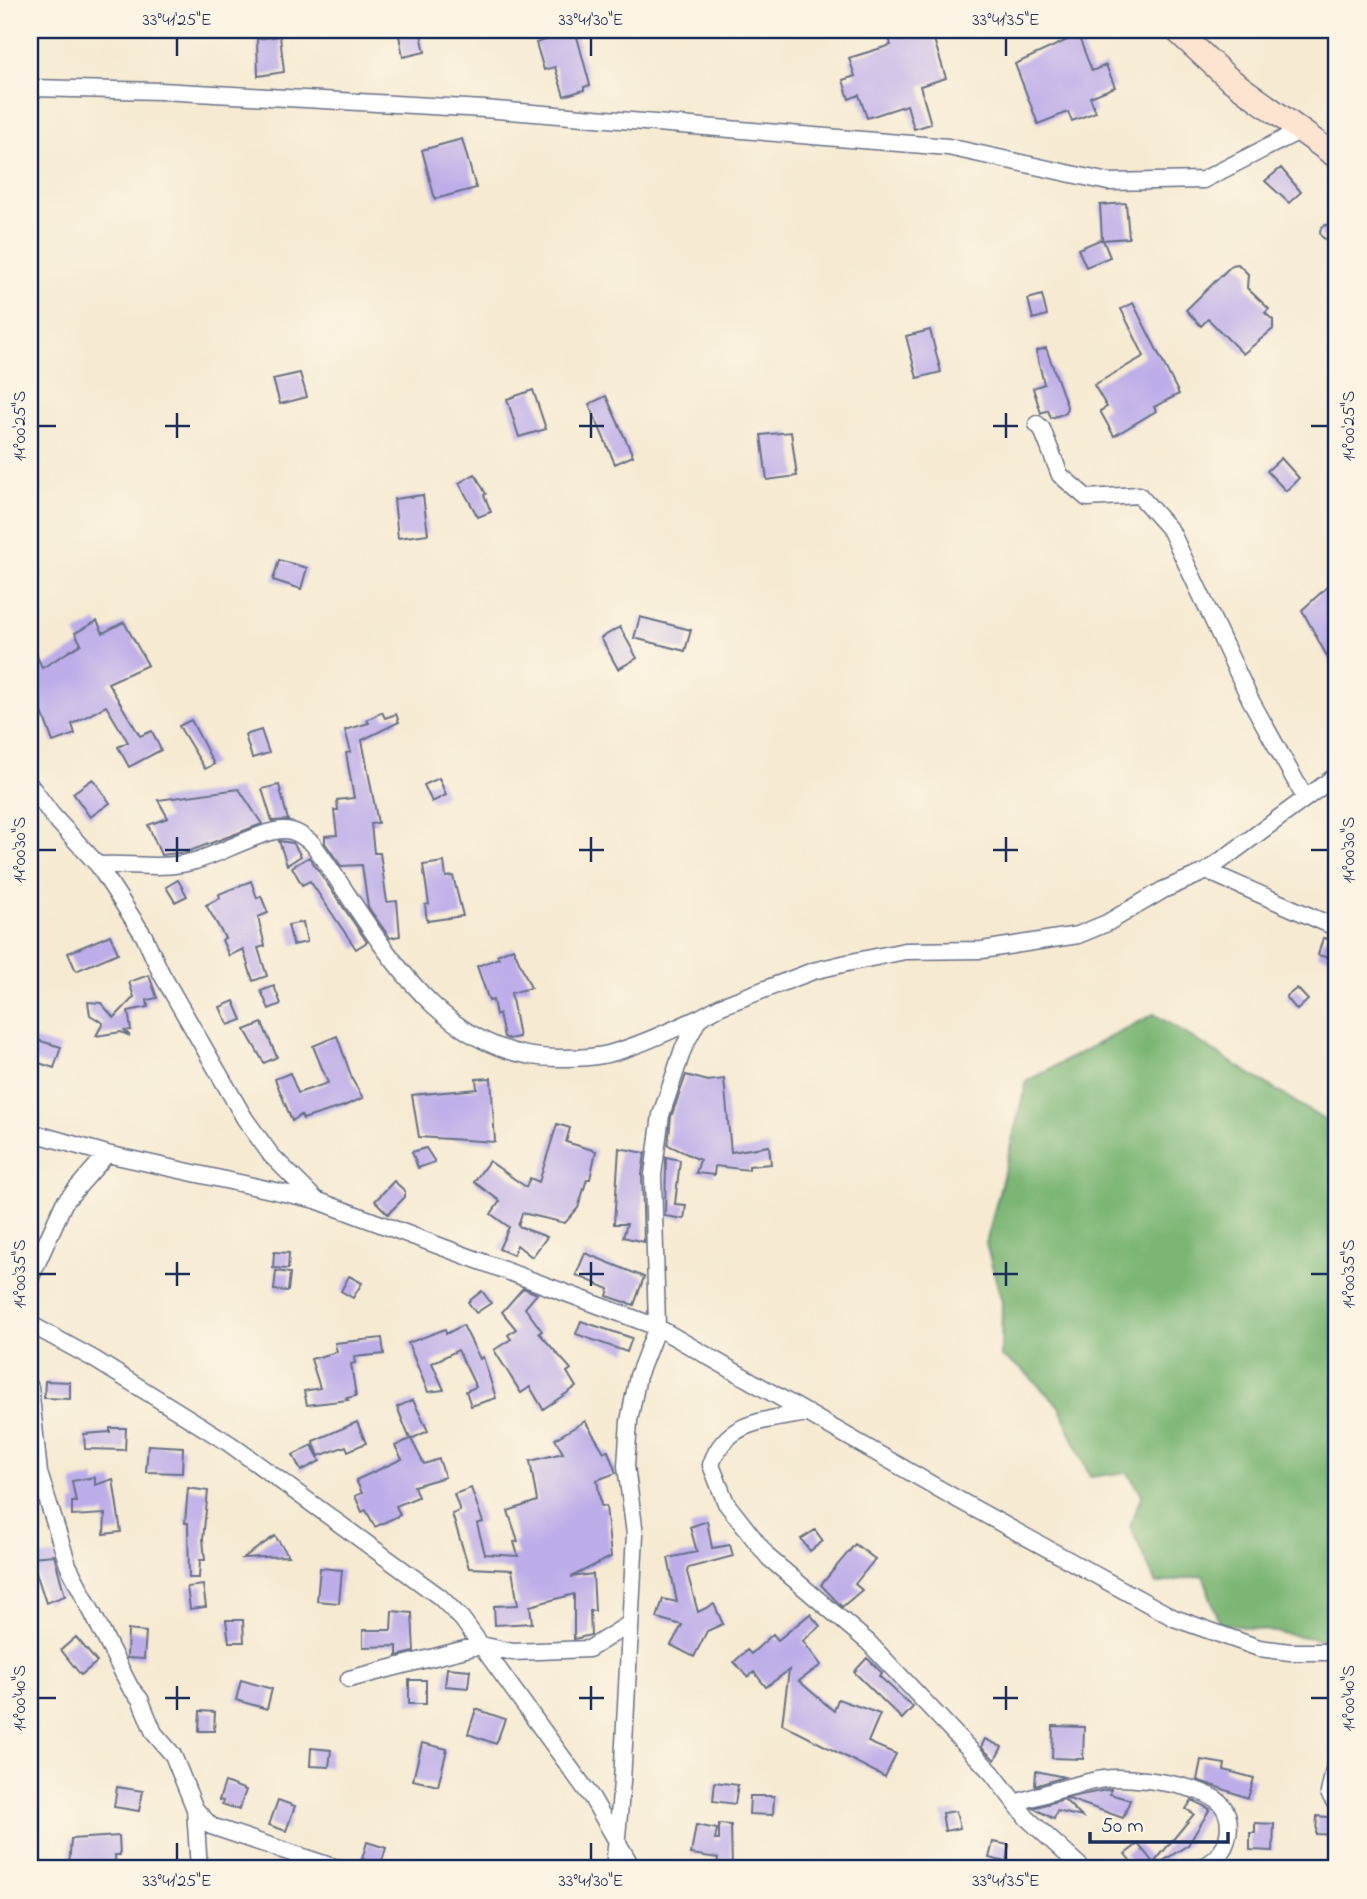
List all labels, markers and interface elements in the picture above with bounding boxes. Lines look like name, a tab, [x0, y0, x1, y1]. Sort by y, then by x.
text: 33°41'25"E	[142, 8, 212, 34]
text: 33°41'30"E	[558, 8, 624, 34]
text: 33°41'35"E	[972, 8, 1040, 34]
text: 14°00'25"S	[8, 391, 34, 461]
text: 14°00'25"S	[1337, 391, 1363, 461]
text: 14°00'30"S	[8, 817, 34, 883]
text: 14°00'30"S	[1337, 817, 1363, 883]
text: 14°00'35"S	[8, 1240, 34, 1308]
text: 14°00'35"S	[1337, 1240, 1363, 1308]
text: 14°00'40"S	[8, 1665, 34, 1731]
text: 14°00'40"S	[1337, 1665, 1363, 1731]
scale bar	[1090, 1801, 1229, 1845]
text: 50 m	[1101, 1812, 1144, 1842]
text: 33°41'25"E	[142, 1869, 212, 1895]
text: 33°41'30"E	[558, 1869, 624, 1895]
text: 33°41'35"E	[972, 1869, 1040, 1895]

